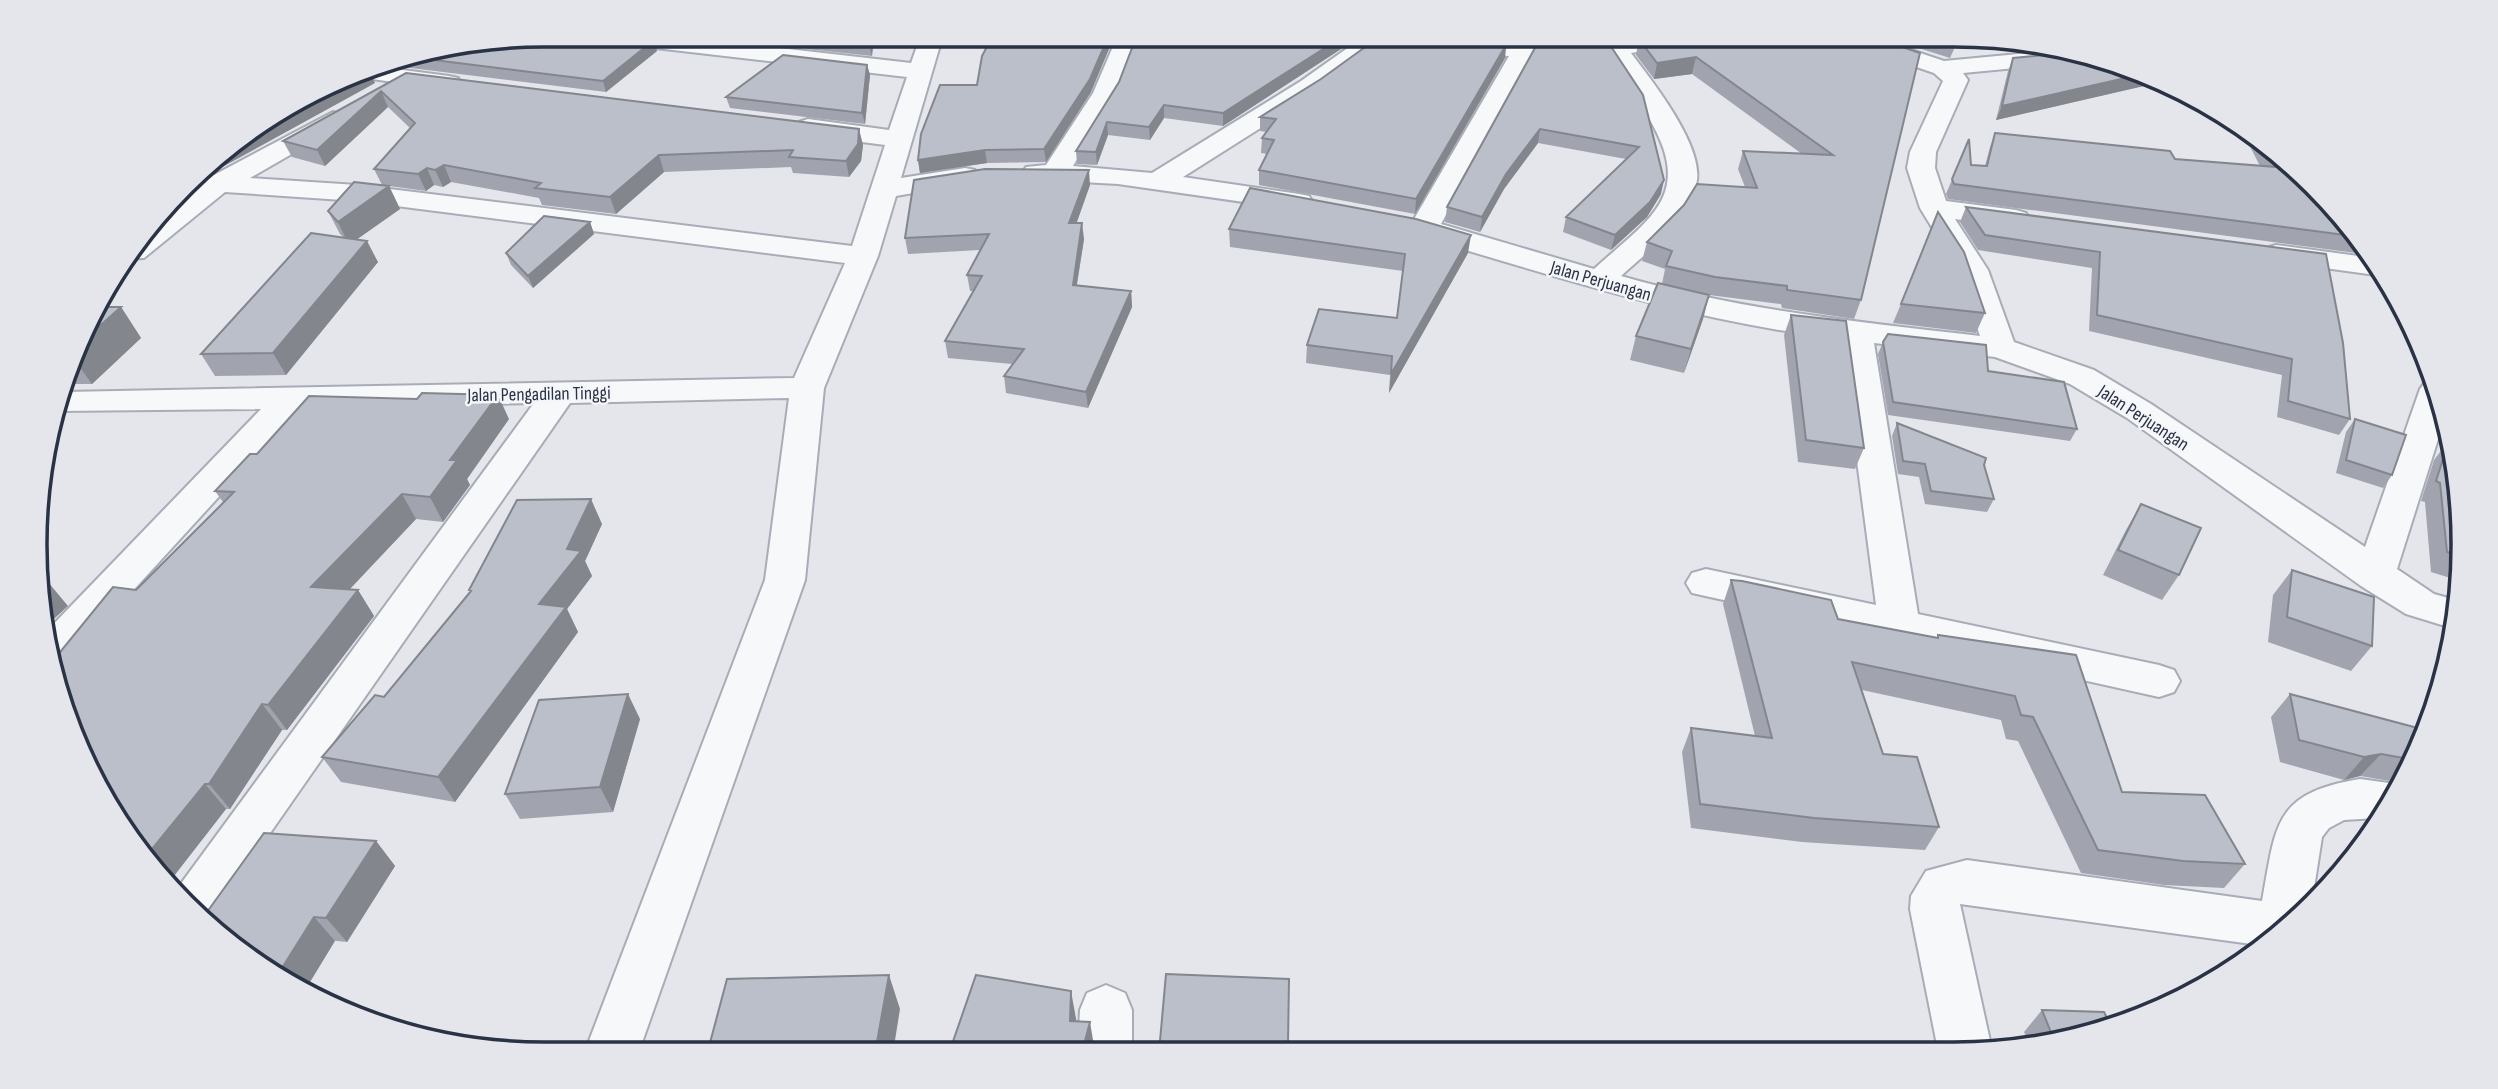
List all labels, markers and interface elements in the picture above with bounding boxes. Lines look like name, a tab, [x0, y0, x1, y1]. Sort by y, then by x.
street label: Jalan Perjuangan	[1547, 256, 1654, 307]
street label: Jalan Perjuangan	[2093, 380, 2193, 456]
street label: Jalan Pengadilan Tinggi	[466, 382, 611, 407]

